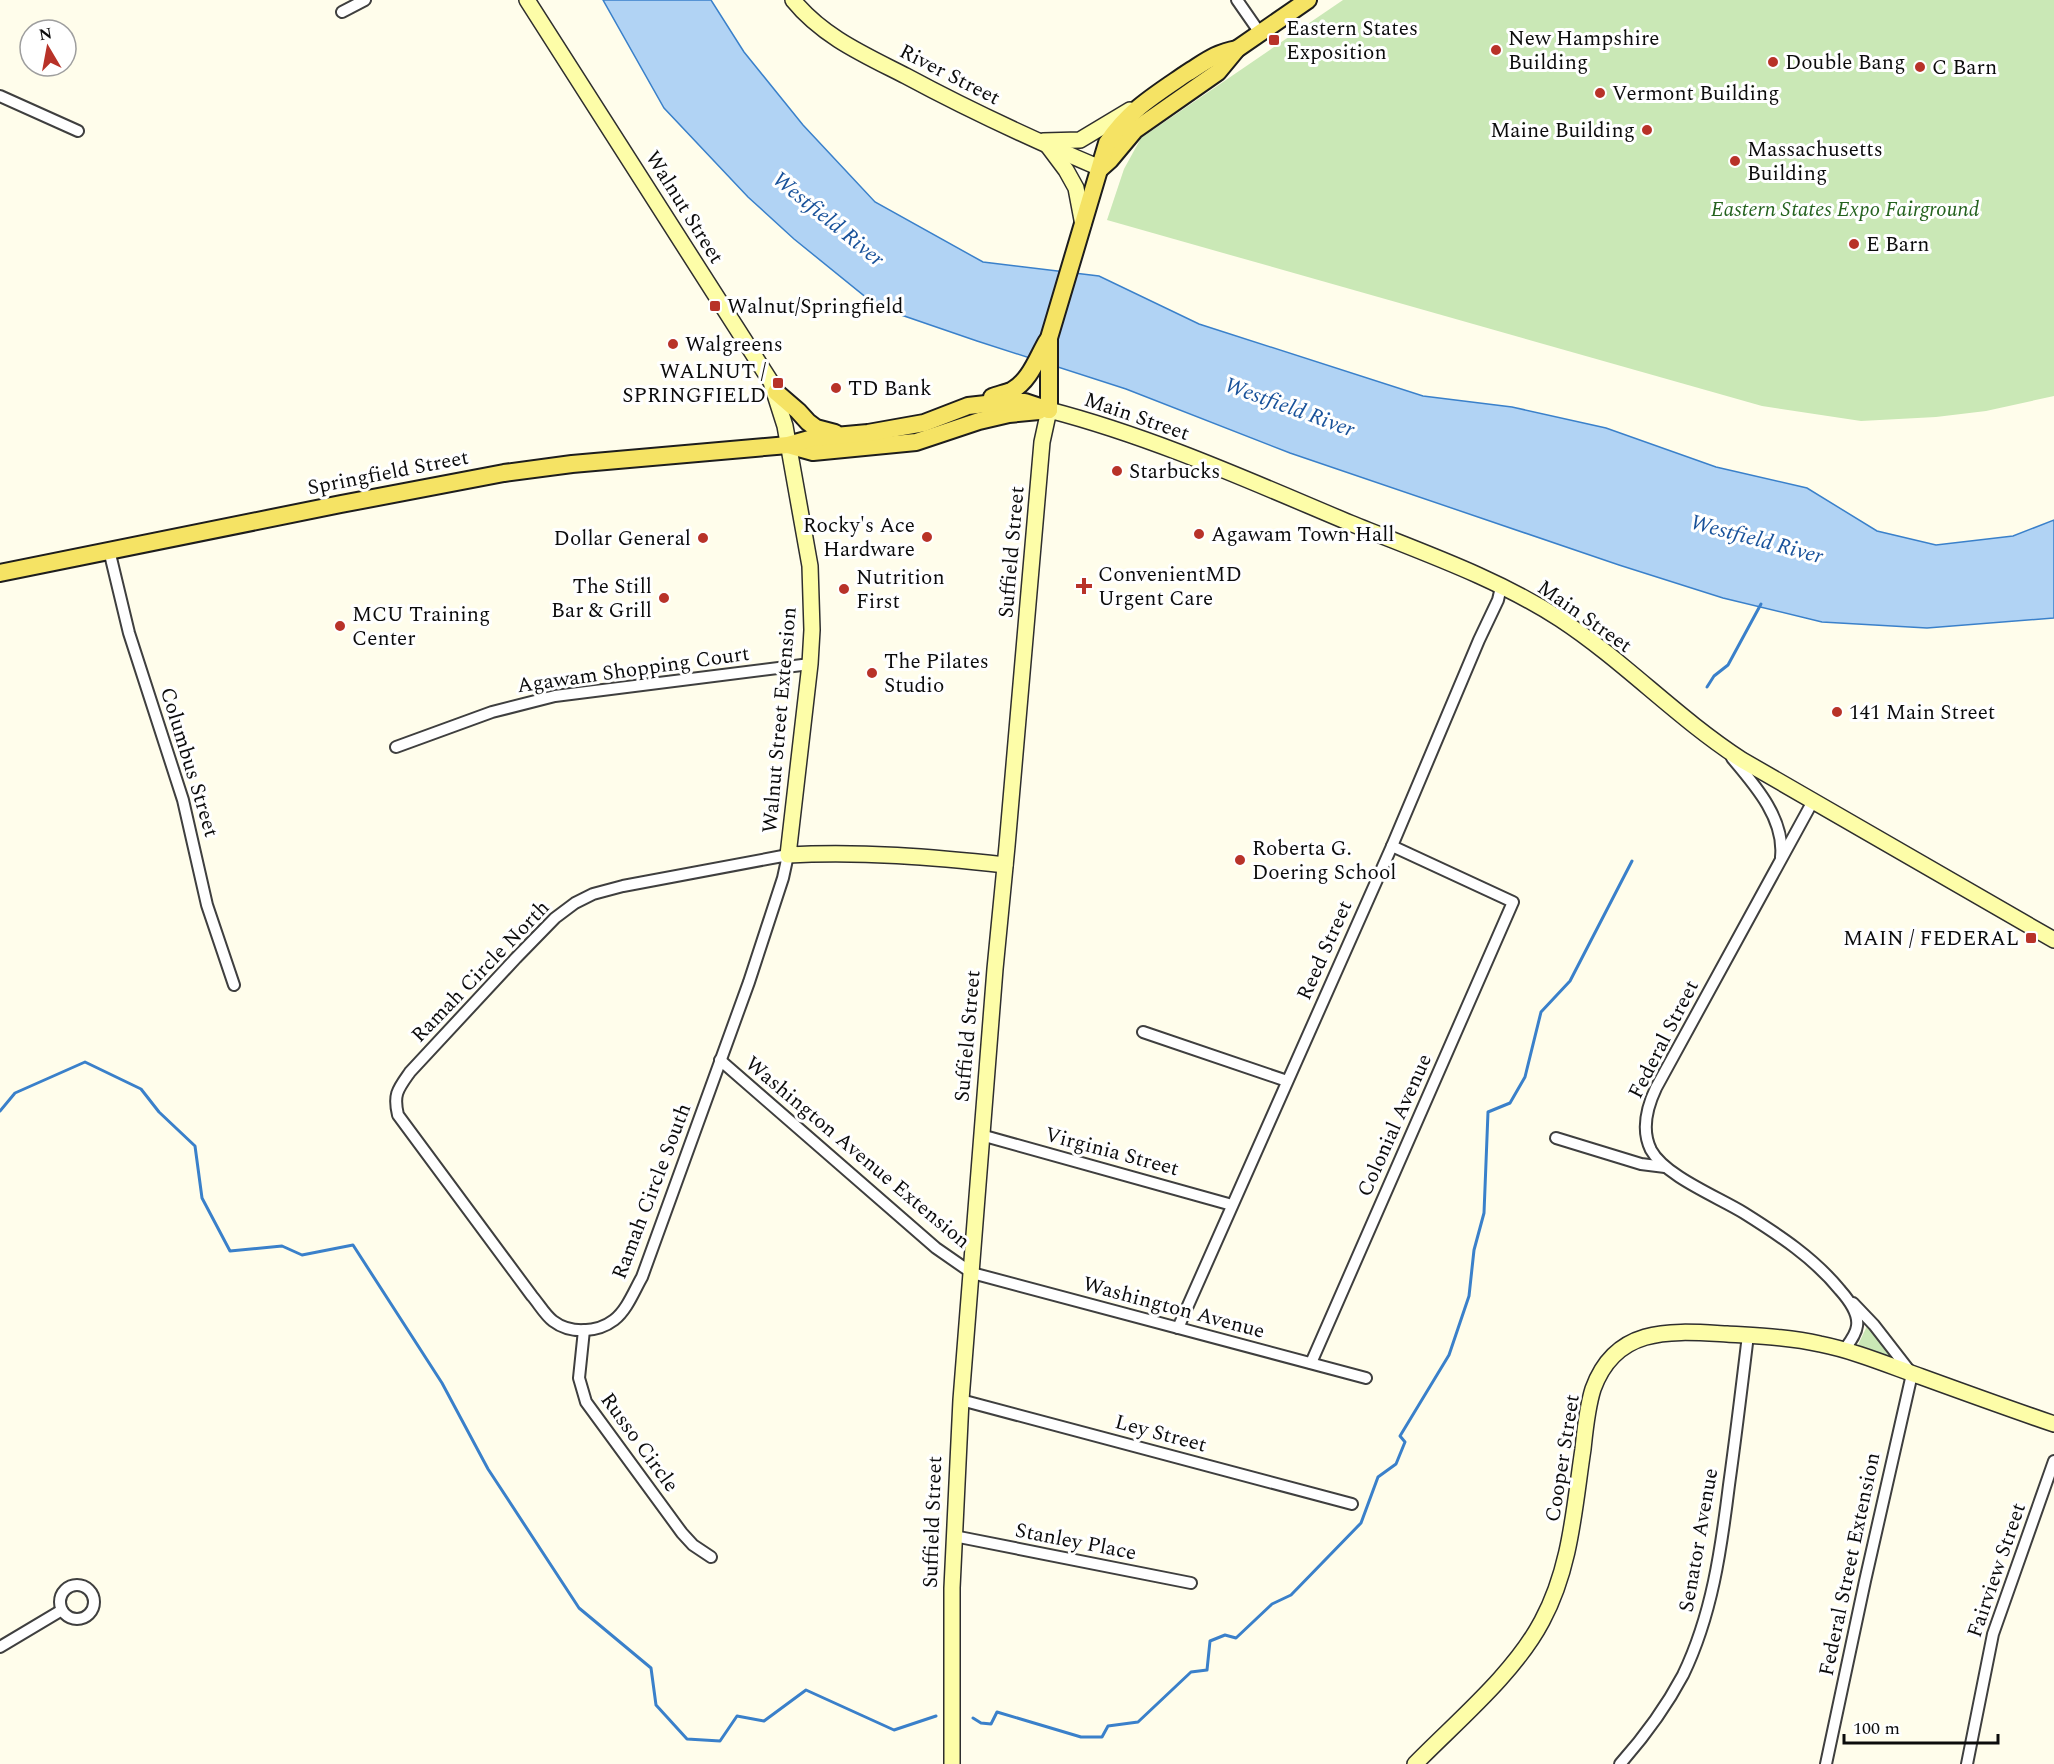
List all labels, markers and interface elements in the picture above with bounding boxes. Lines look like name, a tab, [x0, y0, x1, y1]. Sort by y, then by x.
place label: Eastern States Exposition	[1286, 13, 1418, 69]
north arrow	[18, 18, 78, 78]
text: N	[37, 21, 54, 47]
place label: New Hampshire Building	[1508, 23, 1660, 79]
marker: Eastern States Exposition	[1267, 33, 1281, 47]
street label: River Street	[894, 36, 1006, 114]
marker: New Hampshire Building	[1489, 43, 1503, 57]
place label: Double Bang	[1785, 47, 1905, 79]
place label: C Barn	[1932, 52, 1997, 84]
marker: Double Bang	[1766, 55, 1780, 69]
marker: C Barn	[1913, 60, 1927, 74]
place label: Vermont Building	[1612, 78, 1780, 110]
marker: Vermont Building	[1593, 86, 1607, 100]
place label: Maine Building	[1490, 115, 1635, 147]
marker: Maine Building	[1640, 123, 1654, 137]
place label: Massachusetts Building	[1747, 134, 1883, 190]
street label: Walnut Street	[637, 145, 732, 270]
marker: Massachusetts Building	[1728, 154, 1742, 168]
water label: Westfield River	[765, 163, 892, 275]
park label: Eastern States Expo Fairground	[1711, 194, 1979, 226]
place label: E Barn	[1866, 229, 1930, 261]
marker: E Barn	[1847, 237, 1861, 251]
place label: Walnut/Springfield	[727, 291, 903, 323]
marker: Walnut/Springfield	[708, 299, 722, 313]
place label: Walgreens	[685, 329, 783, 361]
marker: Walgreens	[666, 337, 680, 351]
place label: WALNUT / SPRINGFIELD	[622, 356, 767, 412]
water label: Westfield River	[1220, 369, 1360, 446]
place label: TD Bank	[848, 373, 932, 405]
marker: WALNUT / SPRINGFIELD	[771, 376, 785, 390]
marker: TD Bank	[829, 381, 843, 395]
street label: Main Street	[1080, 384, 1194, 450]
street label: Springfield Street	[305, 442, 472, 504]
place label: Starbucks	[1129, 456, 1220, 488]
marker: Starbucks	[1110, 464, 1124, 478]
street label: Suffield Street	[990, 485, 1034, 619]
water label: Westfield River	[1686, 506, 1827, 573]
place label: Rocky's Ace Hardware	[803, 510, 915, 566]
place label: Agawam Town Hall	[1211, 519, 1395, 551]
place label: Dollar General	[554, 523, 691, 555]
marker: Agawam Town Hall	[1192, 527, 1206, 541]
marker: Rocky's Ace Hardware	[920, 530, 934, 544]
marker: Dollar General	[696, 531, 710, 545]
place label: ConvenientMD Urgent Care	[1098, 559, 1242, 615]
place label: Nutrition First	[856, 562, 945, 618]
place label: The Still Bar & Grill	[551, 571, 652, 627]
street label: Main Street	[1530, 572, 1638, 661]
marker: ConvenientMD Urgent Care	[1075, 577, 1093, 595]
marker: Nutrition First	[837, 582, 851, 596]
marker: The Still Bar & Grill	[657, 591, 671, 605]
place label: MCU Training Center	[352, 599, 490, 655]
street label: Walnut Street Extension	[754, 606, 806, 834]
marker: MCU Training Center	[333, 619, 347, 633]
street label: Agawam Shopping Court	[515, 638, 751, 702]
place label: The Pilates Studio	[884, 646, 989, 702]
marker: The Pilates Studio	[865, 666, 879, 680]
street label: Columbus Street	[151, 683, 227, 841]
place label: 141 Main Street	[1849, 697, 1995, 729]
marker: 141 Main Street	[1830, 705, 1844, 719]
place label: Roberta G. Doering School	[1252, 833, 1396, 889]
marker: Roberta G. Doering School	[1233, 853, 1247, 867]
street label: Ramah Circle North	[404, 893, 557, 1050]
street label: Reed Street	[1289, 895, 1361, 1005]
place label: MAIN / FEDERAL	[1843, 923, 2019, 955]
marker: MAIN / FEDERAL	[2024, 931, 2038, 945]
street label: Suffield Street	[946, 969, 990, 1103]
street label: Federal Street	[1620, 974, 1708, 1104]
street label: Washington Avenue Extension	[738, 1049, 977, 1257]
street label: Colonial Avenue	[1349, 1049, 1441, 1202]
street label: Ramah Circle South	[604, 1099, 700, 1284]
street label: Virginia Street	[1041, 1119, 1182, 1185]
street label: Washington Avenue	[1079, 1268, 1268, 1348]
street label: Russo Circle	[592, 1386, 686, 1499]
street label: Cooper Street	[1537, 1392, 1589, 1524]
street label: Ley Street	[1111, 1406, 1210, 1462]
street label: Federal Street Extension	[1811, 1449, 1889, 1679]
street label: Suffield Street	[915, 1455, 951, 1589]
street label: Senator Avenue	[1671, 1466, 1727, 1615]
street label: Fairview Street	[1959, 1499, 2035, 1642]
street label: Stanley Place	[1012, 1515, 1139, 1569]
scale bar	[1844, 1707, 1998, 1745]
text: 100 m	[1853, 1715, 1900, 1742]

